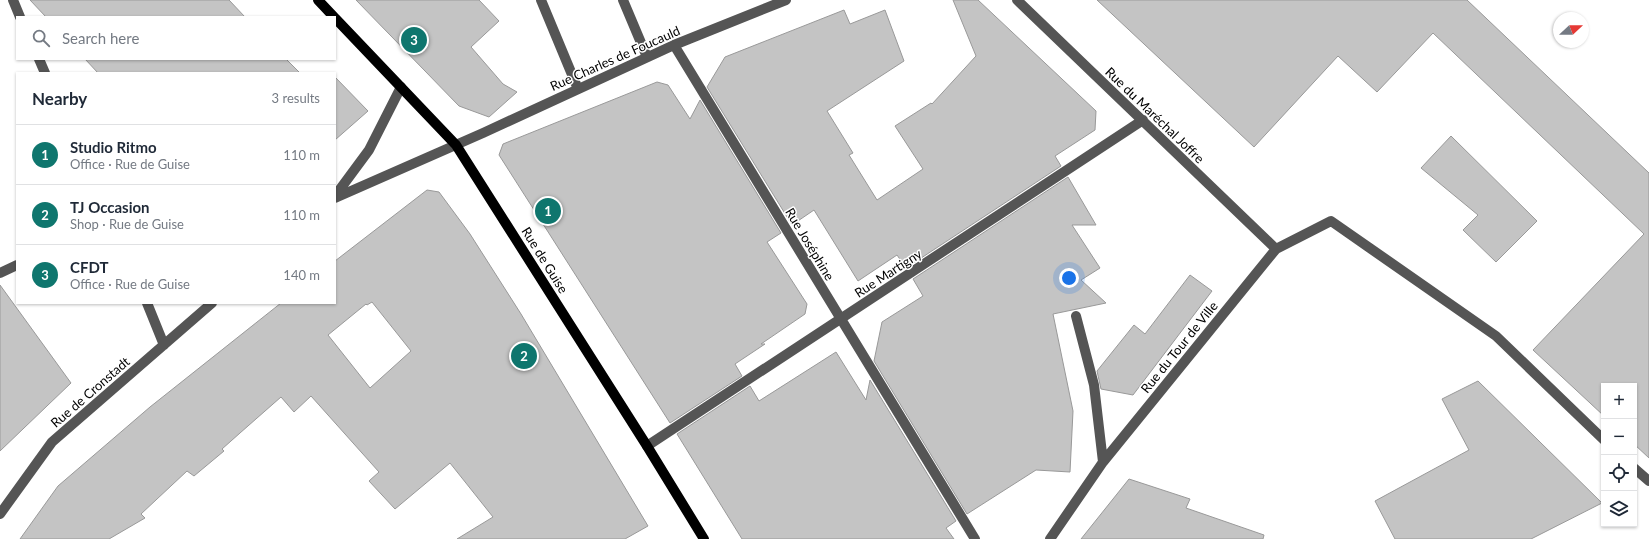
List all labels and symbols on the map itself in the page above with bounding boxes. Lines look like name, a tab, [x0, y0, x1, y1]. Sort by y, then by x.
north arrow	[1553, 12, 1589, 48]
street label: Rue Charles de Foucauld	[548, 22, 682, 94]
pin: 3	[401, 25, 427, 55]
street label: Rue du Maréchal Joffre	[1102, 64, 1208, 166]
pin: 1	[535, 196, 561, 226]
street label: Rue Joséphine	[782, 205, 838, 283]
street label: Rue de Guise	[518, 224, 572, 296]
street label: Rue Martigny	[851, 245, 925, 301]
your location	[1059, 268, 1079, 288]
street label: Rue du Tour de Ville	[1137, 298, 1221, 396]
pin: 2	[511, 341, 537, 371]
street label: Rue de Cronstadt	[47, 353, 133, 431]

